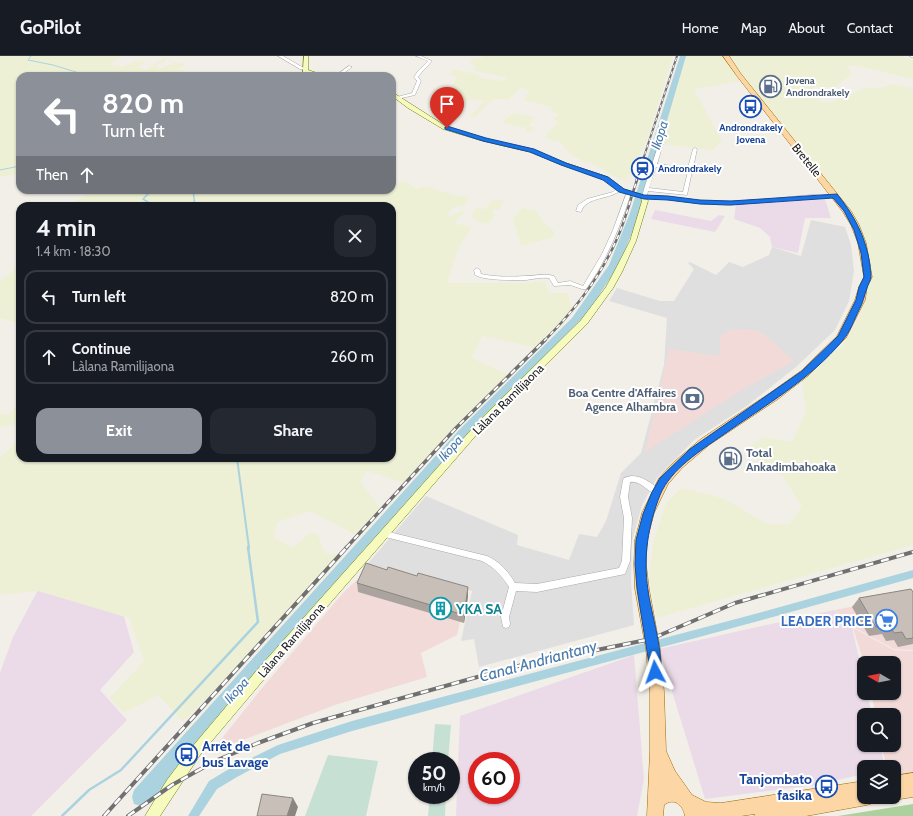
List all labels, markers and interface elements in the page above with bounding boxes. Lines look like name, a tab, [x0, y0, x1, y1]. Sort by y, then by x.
text: GoPilot	[20, 16, 81, 39]
text: Home	[682, 19, 719, 37]
text: Map	[741, 19, 766, 37]
text: About	[788, 19, 825, 37]
text: Contact	[847, 19, 893, 37]
fuel station icon: Jovena Androndrakely	[757, 73, 783, 99]
place label: Jovena Androndrakely	[785, 74, 850, 99]
text: 820 m	[102, 86, 184, 120]
pin	[430, 87, 464, 128]
icon: left	[36, 88, 88, 140]
icon: arrive	[436, 93, 458, 115]
bus stop icon: Androndrakely Jovena	[738, 94, 764, 120]
water label: Ikopa	[647, 119, 671, 151]
text: Turn left	[102, 120, 165, 142]
place label: Androndrakely Jovena	[719, 121, 783, 146]
street label: Bretelle	[789, 140, 825, 180]
station icon: Androndrakely	[630, 155, 656, 181]
place label: Androndrakely	[658, 162, 722, 175]
icon: ahead	[76, 164, 98, 186]
text: Then	[36, 166, 68, 184]
text: 4 min	[36, 213, 96, 242]
button: close	[334, 215, 376, 257]
text: 1.4 km · 18:30	[36, 243, 110, 259]
icon: left	[38, 286, 60, 308]
text: Turn left	[72, 288, 126, 306]
text: 820 m	[330, 288, 374, 306]
text: Continue	[72, 340, 131, 358]
icon: ahead	[38, 346, 60, 368]
text: 260 m	[331, 348, 374, 366]
text: Làlana Ramilijaona	[72, 358, 174, 374]
street label: Làlana Ramilijaona	[469, 360, 547, 438]
place label: Boa Centre d'Affaires Agence Alhambra	[568, 385, 676, 414]
bank icon: Boa Centre d'Affaires Agence Alhambra	[679, 386, 705, 412]
button: Exit	[36, 408, 202, 454]
button: Share	[210, 408, 376, 454]
water label: Ikopa	[434, 432, 466, 464]
place label: Total Ankadimbahoaka	[746, 445, 836, 474]
fuel station icon: Total Ankadimbahoaka	[717, 446, 743, 472]
building icon: YKA SA	[428, 596, 454, 622]
street label: Làlana Ramilijaona	[254, 599, 328, 681]
place label: YKA SA	[455, 600, 502, 618]
supermarket icon: LEADER PRICE	[874, 608, 900, 634]
place label: LEADER PRICE	[781, 612, 872, 630]
water label: Canal Andriantany	[477, 636, 600, 686]
position arrow	[634, 651, 676, 693]
north arrow	[857, 656, 901, 700]
map controls	[857, 656, 901, 804]
water label: Ikopa	[220, 674, 252, 706]
button: search	[857, 708, 901, 752]
place label: Arrêt de bus Lavage	[202, 737, 269, 771]
bus stop icon: Arrêt de bus Lavage	[173, 741, 199, 767]
speed limit sign: 60	[468, 752, 520, 804]
button: layers	[857, 760, 901, 804]
text: 50	[422, 761, 446, 785]
place label: Tanjombato fasika	[739, 770, 812, 804]
bus stop icon: Tanjombato fasika	[814, 774, 840, 800]
text: km/h	[423, 781, 445, 794]

